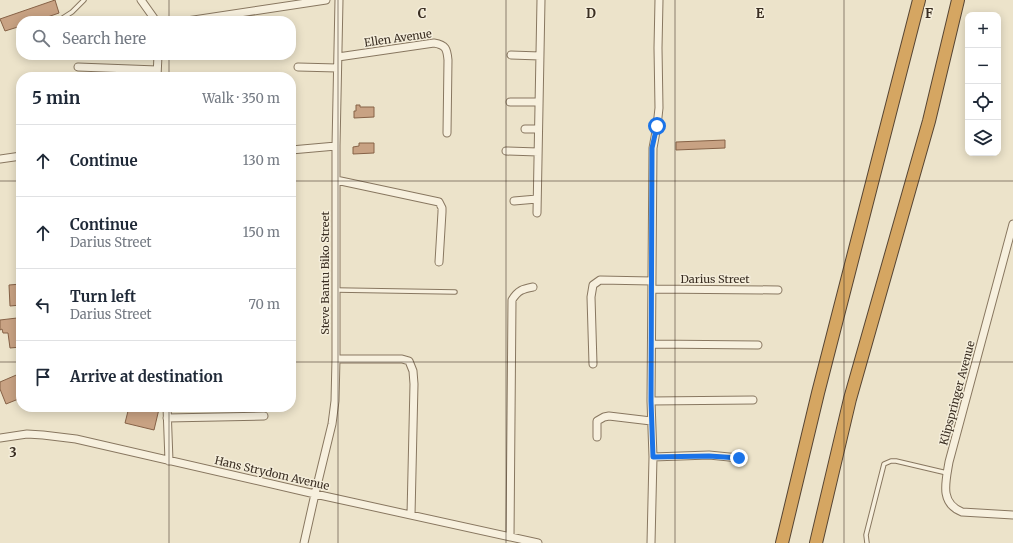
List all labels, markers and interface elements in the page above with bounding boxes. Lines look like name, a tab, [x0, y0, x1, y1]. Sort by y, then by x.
text: C	[418, 5, 427, 22]
text: D	[586, 5, 596, 22]
text: E	[756, 5, 765, 22]
text: F	[925, 5, 933, 22]
map controls	[965, 12, 1001, 156]
button: +	[965, 12, 1001, 48]
search box	[16, 16, 296, 60]
street label: Ellen Avenue	[363, 26, 433, 50]
icon: search	[30, 27, 52, 49]
text: Search here	[62, 29, 146, 48]
button: −	[965, 48, 1001, 84]
button: locate	[965, 84, 1001, 120]
text: 5 min	[32, 87, 80, 109]
text: Walk · 350 m	[202, 90, 280, 107]
route start	[648, 117, 666, 135]
button: layers	[965, 120, 1001, 156]
icon: ahead	[32, 150, 54, 172]
text: Continue	[70, 151, 138, 170]
text: 130 m	[243, 152, 280, 169]
street label: Steve Bantu Biko Street	[318, 211, 332, 335]
text: Continue	[70, 215, 138, 234]
icon: ahead	[32, 222, 54, 244]
text: 150 m	[243, 224, 280, 241]
text: Darius Street	[70, 234, 151, 251]
street label: Darius Street	[681, 272, 750, 286]
text: Turn left	[70, 287, 136, 306]
icon: left	[32, 294, 54, 316]
text: 70 m	[249, 296, 280, 313]
text: Darius Street	[70, 306, 151, 323]
street label: Klipspringer Avenue	[936, 339, 978, 447]
icon: arrive	[32, 366, 54, 388]
text: Arrive at destination	[70, 367, 223, 386]
text: 3	[9, 444, 17, 461]
route end	[730, 449, 748, 467]
street label: Hans Strydom Avenue	[213, 453, 331, 493]

